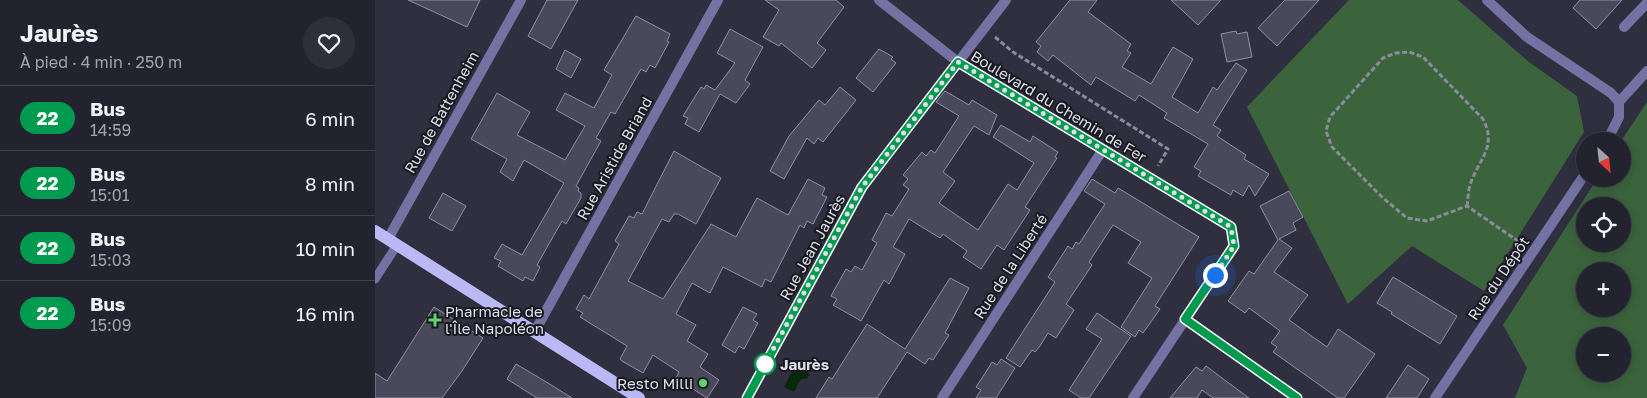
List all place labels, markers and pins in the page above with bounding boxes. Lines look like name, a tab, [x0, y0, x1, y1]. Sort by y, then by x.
place label: Pharmacie de l'Île Napoléon	[445, 302, 544, 337]
marker: Pharmacie de l'Île Napoléon	[429, 314, 441, 326]
marker: Jaurès	[754, 353, 776, 375]
place label: Jaurès	[780, 355, 829, 373]
place label: Resto Milli	[617, 374, 693, 392]
marker: Resto Milli	[697, 377, 709, 389]

